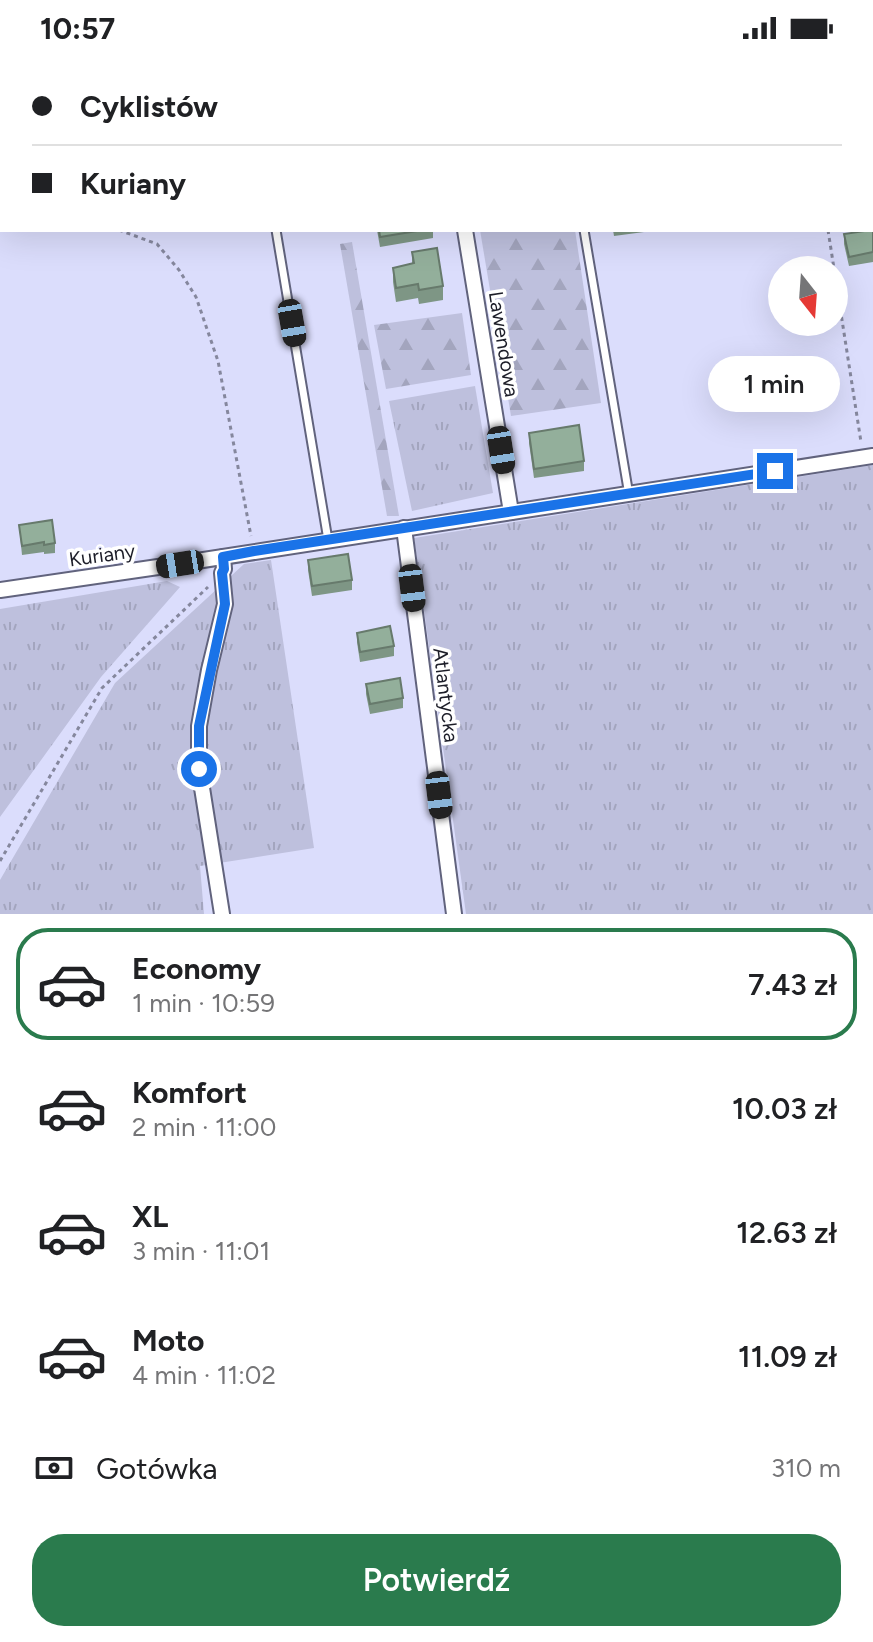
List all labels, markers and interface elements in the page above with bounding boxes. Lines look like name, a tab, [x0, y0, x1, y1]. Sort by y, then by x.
text: 10:57	[40, 10, 115, 47]
text: Cyklistów	[80, 88, 218, 125]
text: Kuriany	[80, 165, 186, 202]
north arrow	[768, 256, 848, 336]
map controls	[768, 256, 848, 336]
street label: Lawendowa	[484, 289, 524, 399]
car	[276, 297, 308, 349]
callout: 1 min	[709, 355, 841, 411]
text: 1 min	[744, 368, 804, 400]
car	[485, 424, 517, 476]
route end	[757, 453, 793, 489]
street label: Kuriany	[67, 538, 137, 572]
car	[154, 548, 206, 580]
car	[397, 563, 427, 613]
street label: Atlantycka	[428, 646, 464, 744]
route start	[181, 751, 217, 787]
car	[424, 770, 454, 820]
icon: car	[36, 948, 108, 1020]
text: Economy	[132, 950, 261, 987]
text: 7.43 zł	[748, 966, 837, 1003]
text: 1 min · 10:59	[132, 987, 275, 1019]
icon: car	[36, 1072, 108, 1144]
text: Komfort	[132, 1074, 247, 1111]
text: 10.03 zł	[732, 1090, 837, 1127]
text: 2 min · 11:00	[132, 1111, 276, 1143]
icon: car	[36, 1196, 108, 1268]
text: XL	[132, 1198, 168, 1235]
text: 12.63 zł	[736, 1214, 837, 1251]
text: 3 min · 11:01	[132, 1235, 270, 1267]
icon: car	[36, 1320, 108, 1392]
text: Moto	[132, 1322, 204, 1359]
text: 11.09 zł	[738, 1338, 837, 1375]
text: 4 min · 11:02	[132, 1359, 276, 1391]
icon: cash	[32, 1446, 76, 1490]
text: Gotówka	[96, 1450, 218, 1487]
text: 310 m	[771, 1452, 841, 1484]
button: Potwierdź	[32, 1534, 841, 1626]

